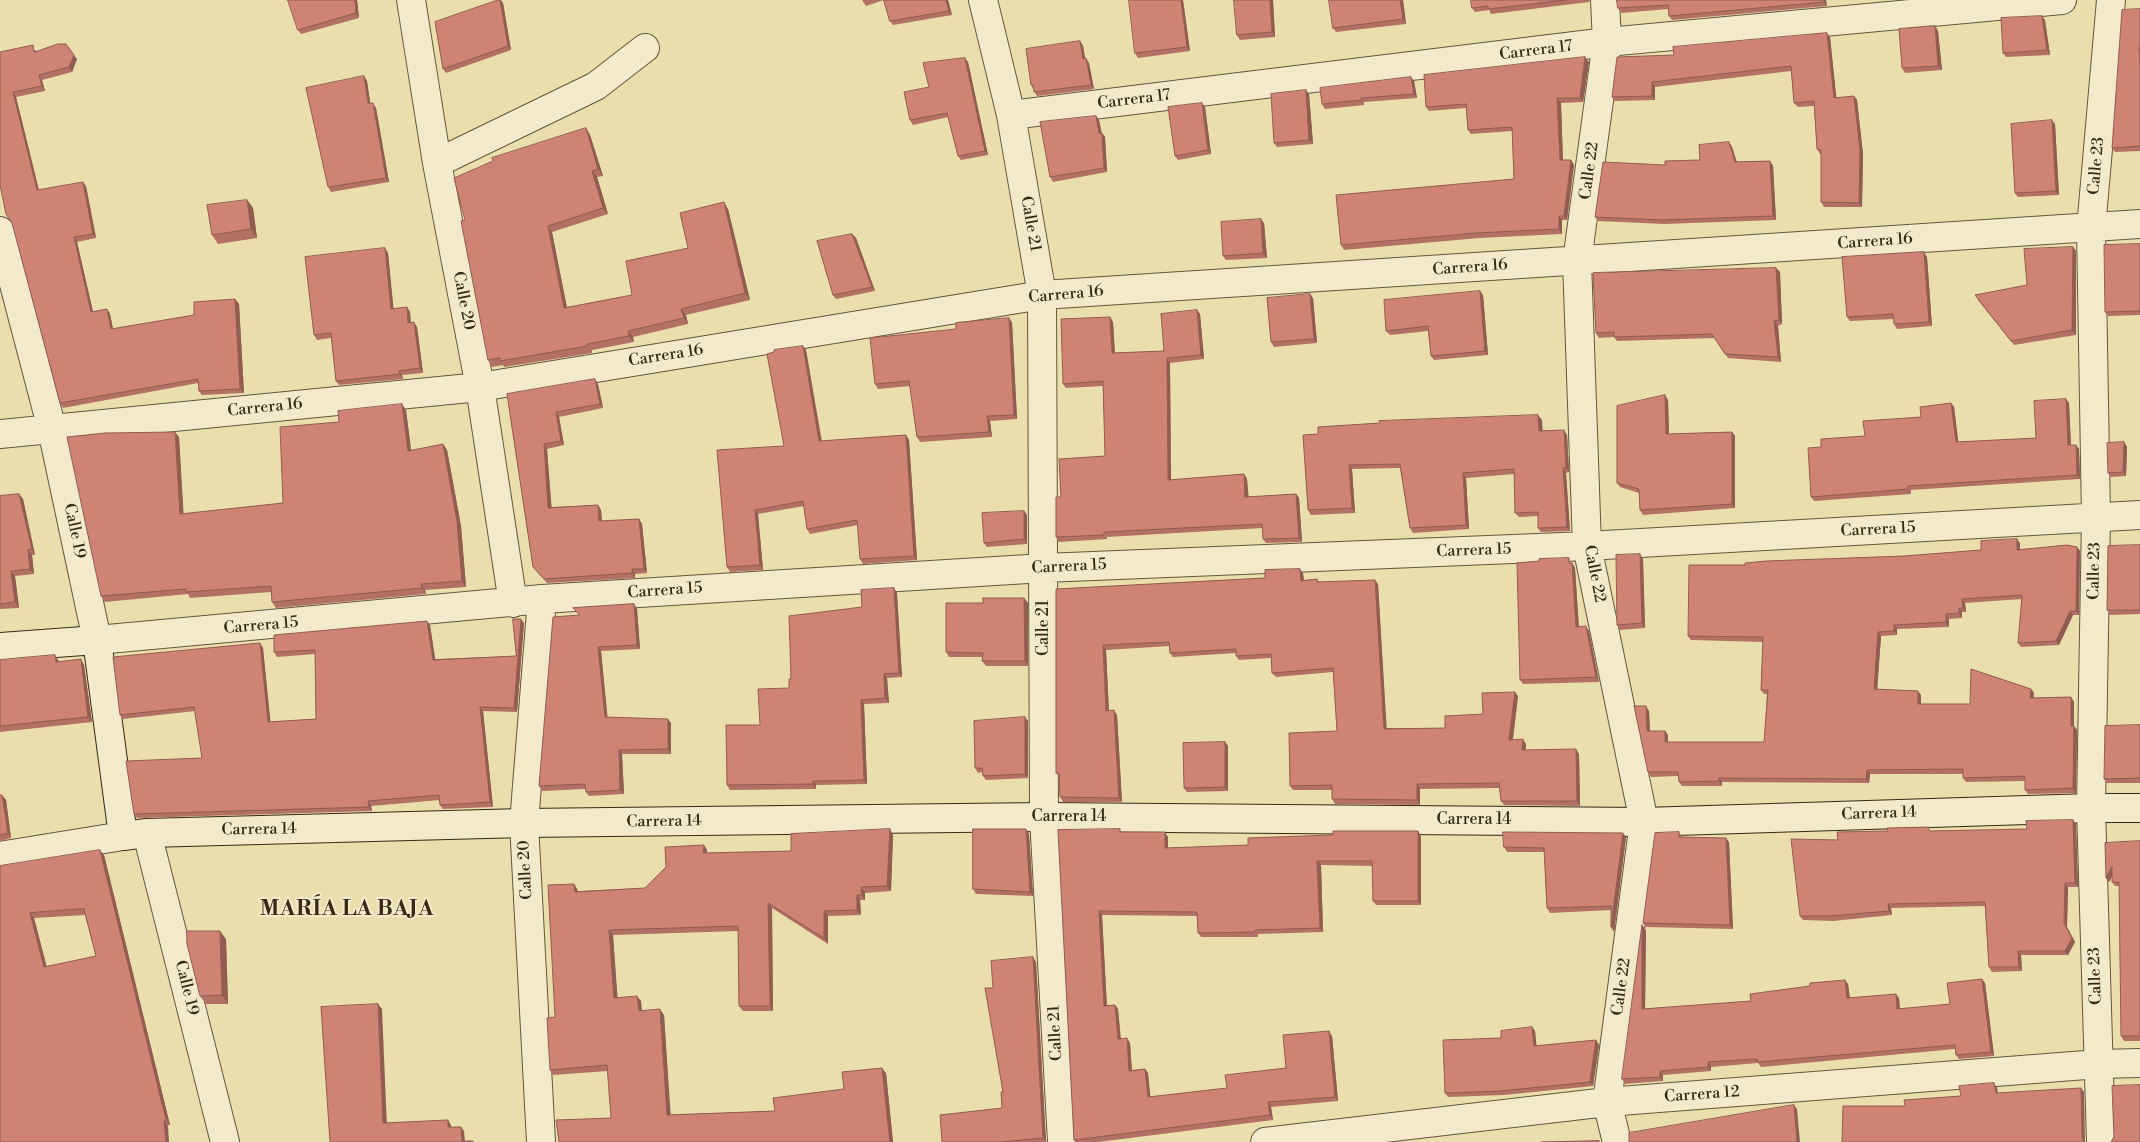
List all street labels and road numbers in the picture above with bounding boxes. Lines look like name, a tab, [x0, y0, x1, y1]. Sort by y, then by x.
street label: Carrera 17	[1498, 37, 1574, 65]
street label: Carrera 17	[1096, 86, 1172, 114]
street label: Calle 23	[2085, 136, 2109, 196]
street label: Calle 22	[1576, 141, 1604, 201]
street label: Calle 21	[1016, 195, 1044, 253]
street label: Carrera 16	[1837, 230, 1913, 254]
street label: Carrera 16	[1432, 256, 1508, 280]
street label: Calle 20	[448, 270, 478, 332]
street label: Carrera 16	[1028, 282, 1104, 308]
street label: Carrera 16	[627, 341, 705, 371]
street label: Carrera 16	[226, 395, 304, 421]
street label: Calle 19	[59, 502, 89, 560]
street label: Carrera 15	[1840, 518, 1916, 542]
street label: Carrera 15	[1436, 540, 1512, 562]
street label: Calle 23	[2085, 542, 2105, 600]
street label: Calle 22	[1579, 544, 1609, 604]
street label: Carrera 15	[1031, 555, 1107, 579]
street label: Carrera 15	[627, 579, 703, 603]
street label: Calle 21	[1034, 600, 1054, 656]
street label: Carrera 15	[223, 613, 299, 639]
street label: Carrera 14	[1841, 803, 1917, 825]
street label: Carrera 14	[1031, 807, 1107, 827]
street label: Carrera 14	[1436, 810, 1512, 830]
street label: Carrera 14	[626, 812, 702, 832]
street label: Carrera 14	[221, 820, 297, 840]
street label: Calle 20	[515, 840, 537, 900]
street label: Calle 23	[2085, 947, 2107, 1005]
street label: Calle 22	[1608, 957, 1636, 1017]
street label: Calle 19	[170, 959, 202, 1017]
street label: Calle 21	[1045, 1004, 1067, 1062]
street label: Carrera 12	[1664, 1083, 1740, 1107]

